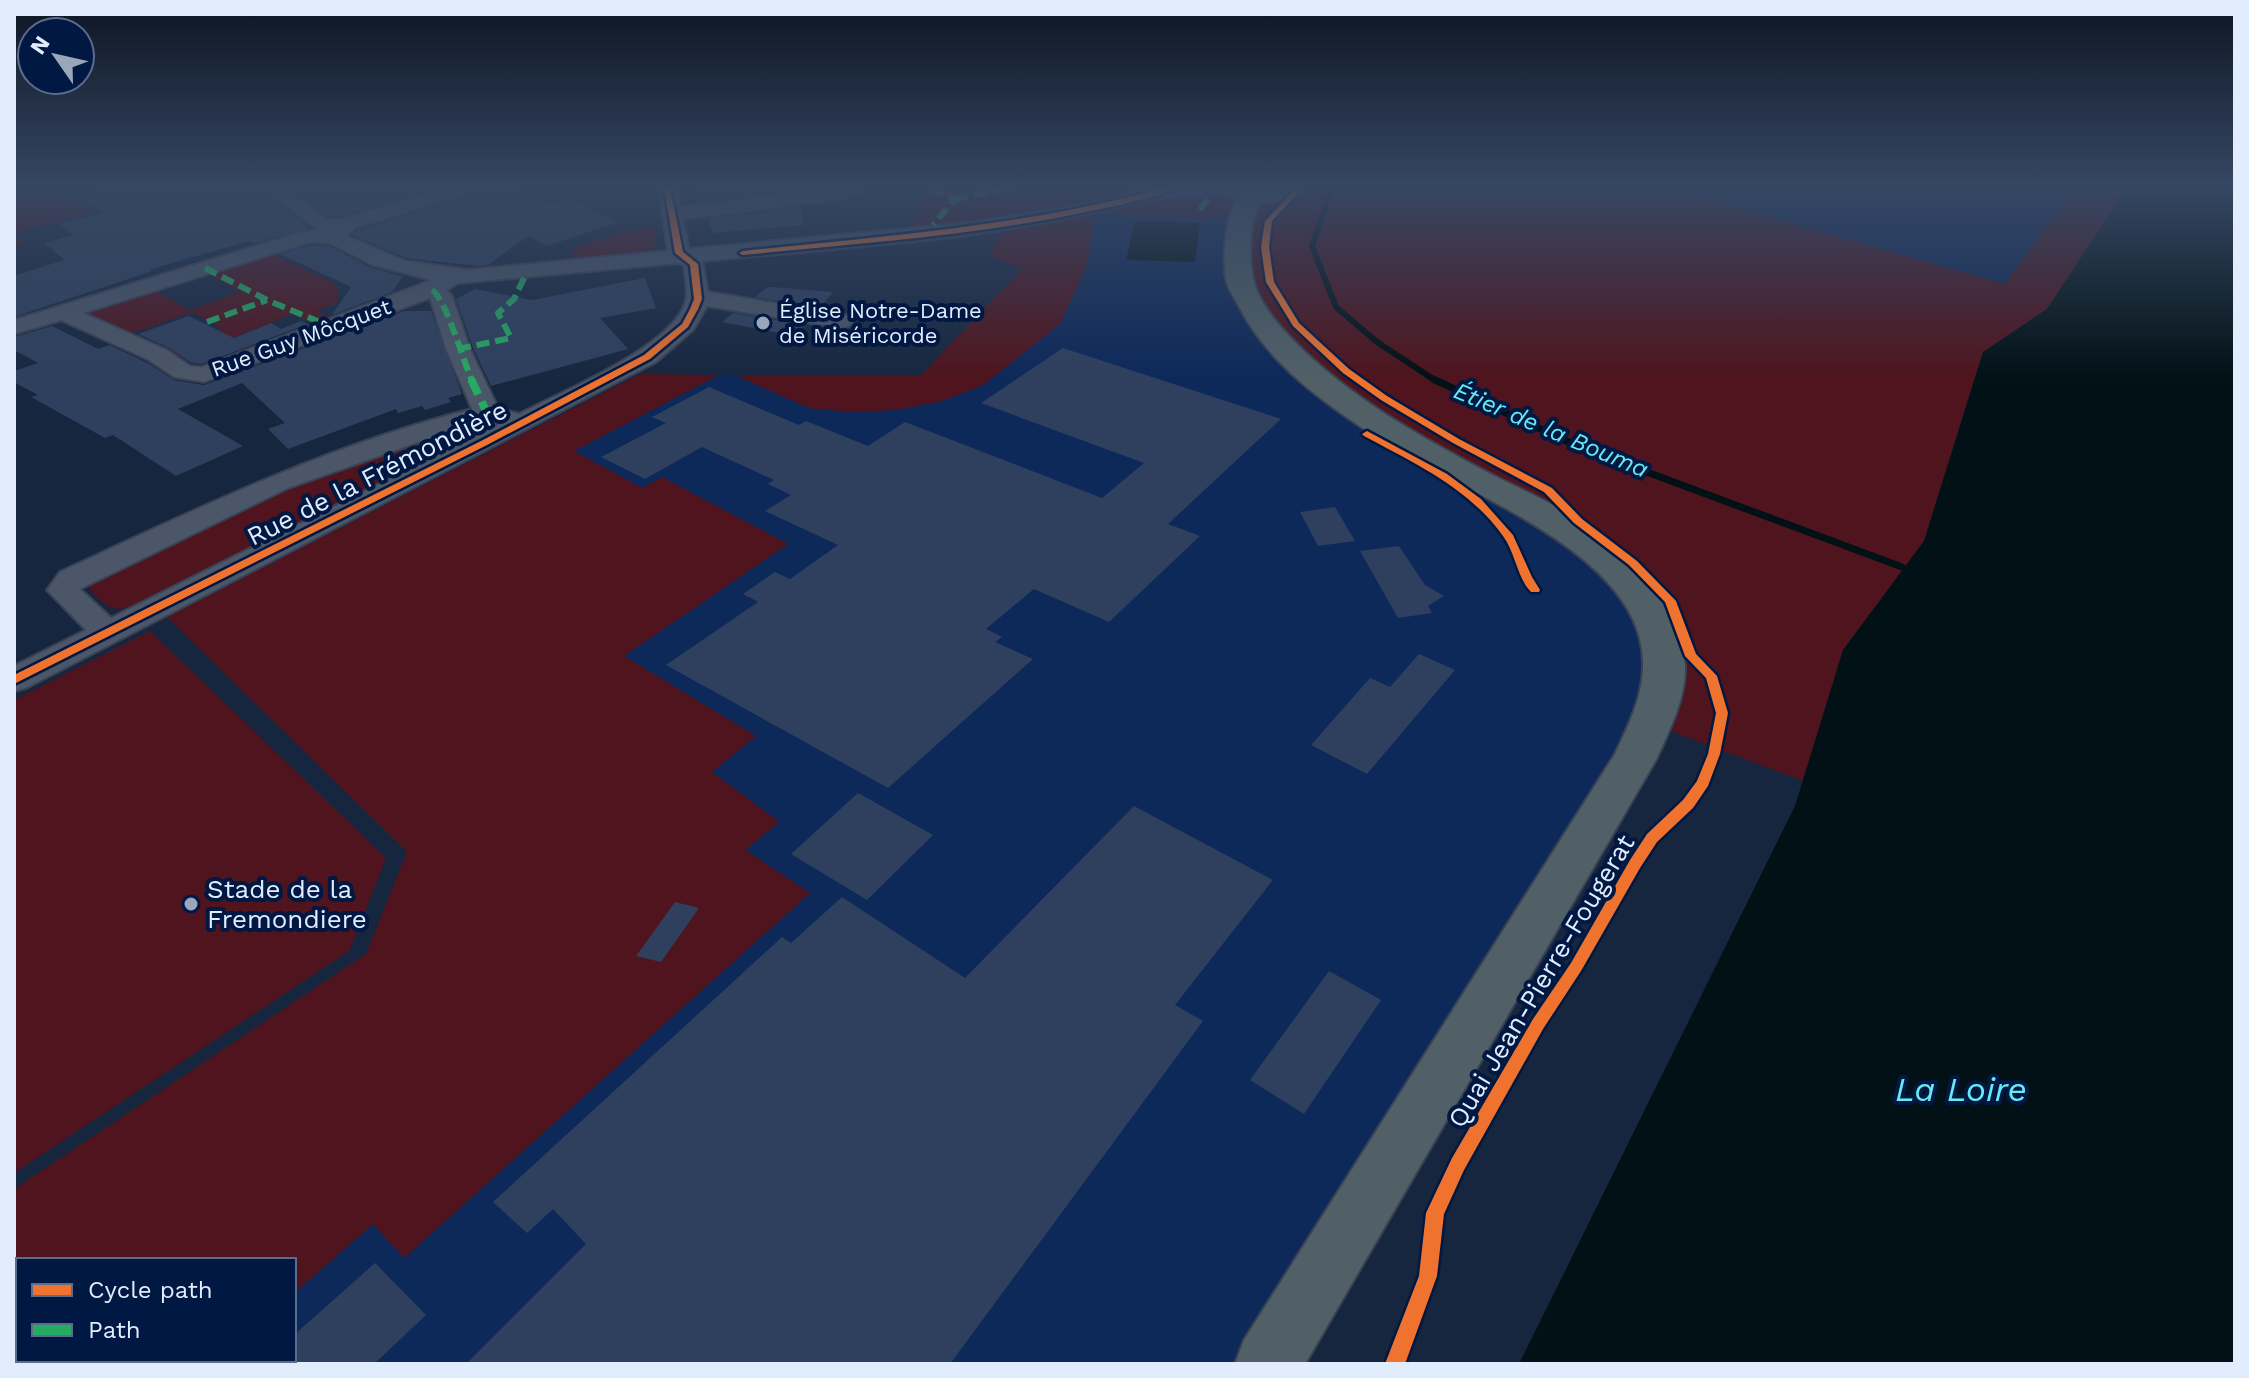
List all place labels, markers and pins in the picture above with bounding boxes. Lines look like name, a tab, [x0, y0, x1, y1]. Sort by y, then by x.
place label: Église Notre-Dame de Miséricorde	[779, 298, 982, 348]
marker: Église Notre-Dame de Miséricorde	[754, 314, 772, 332]
place label: Stade de la Fremondiere	[207, 874, 367, 934]
marker: Stade de la Fremondiere	[182, 895, 200, 913]

